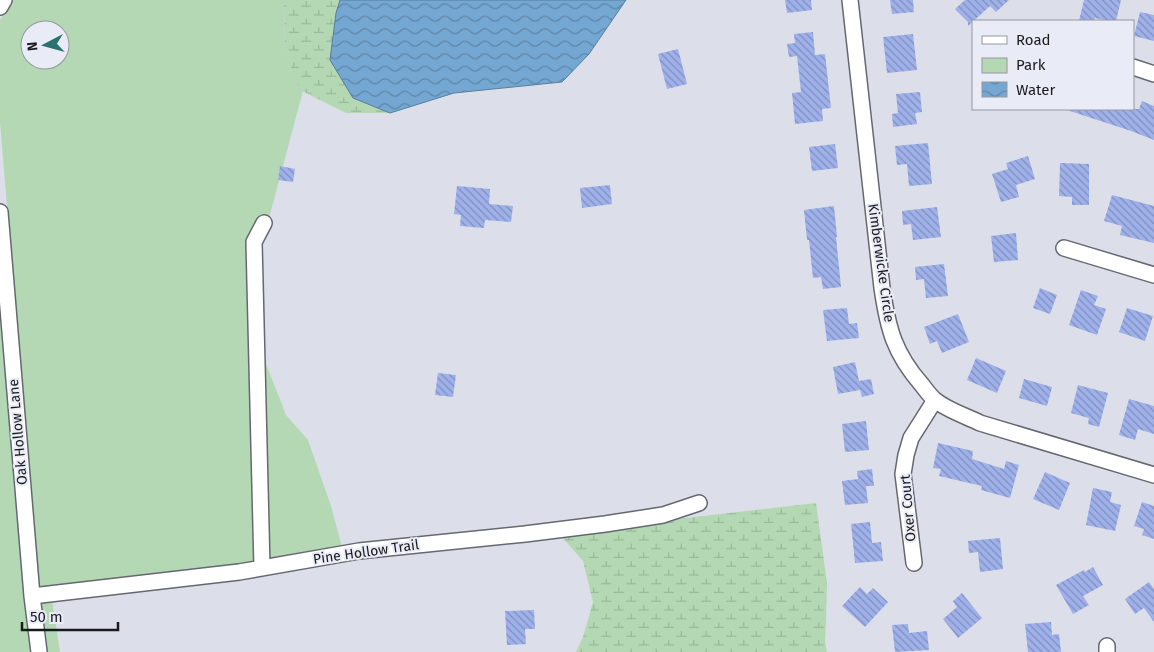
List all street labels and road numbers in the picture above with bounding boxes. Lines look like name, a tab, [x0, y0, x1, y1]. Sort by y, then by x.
street label: Kimberwicke Circle	[864, 203, 898, 323]
street label: Oak Hollow Lane	[5, 378, 31, 486]
street label: Oxer Court	[897, 473, 919, 542]
street label: Pine Hollow Trail	[312, 536, 420, 568]

